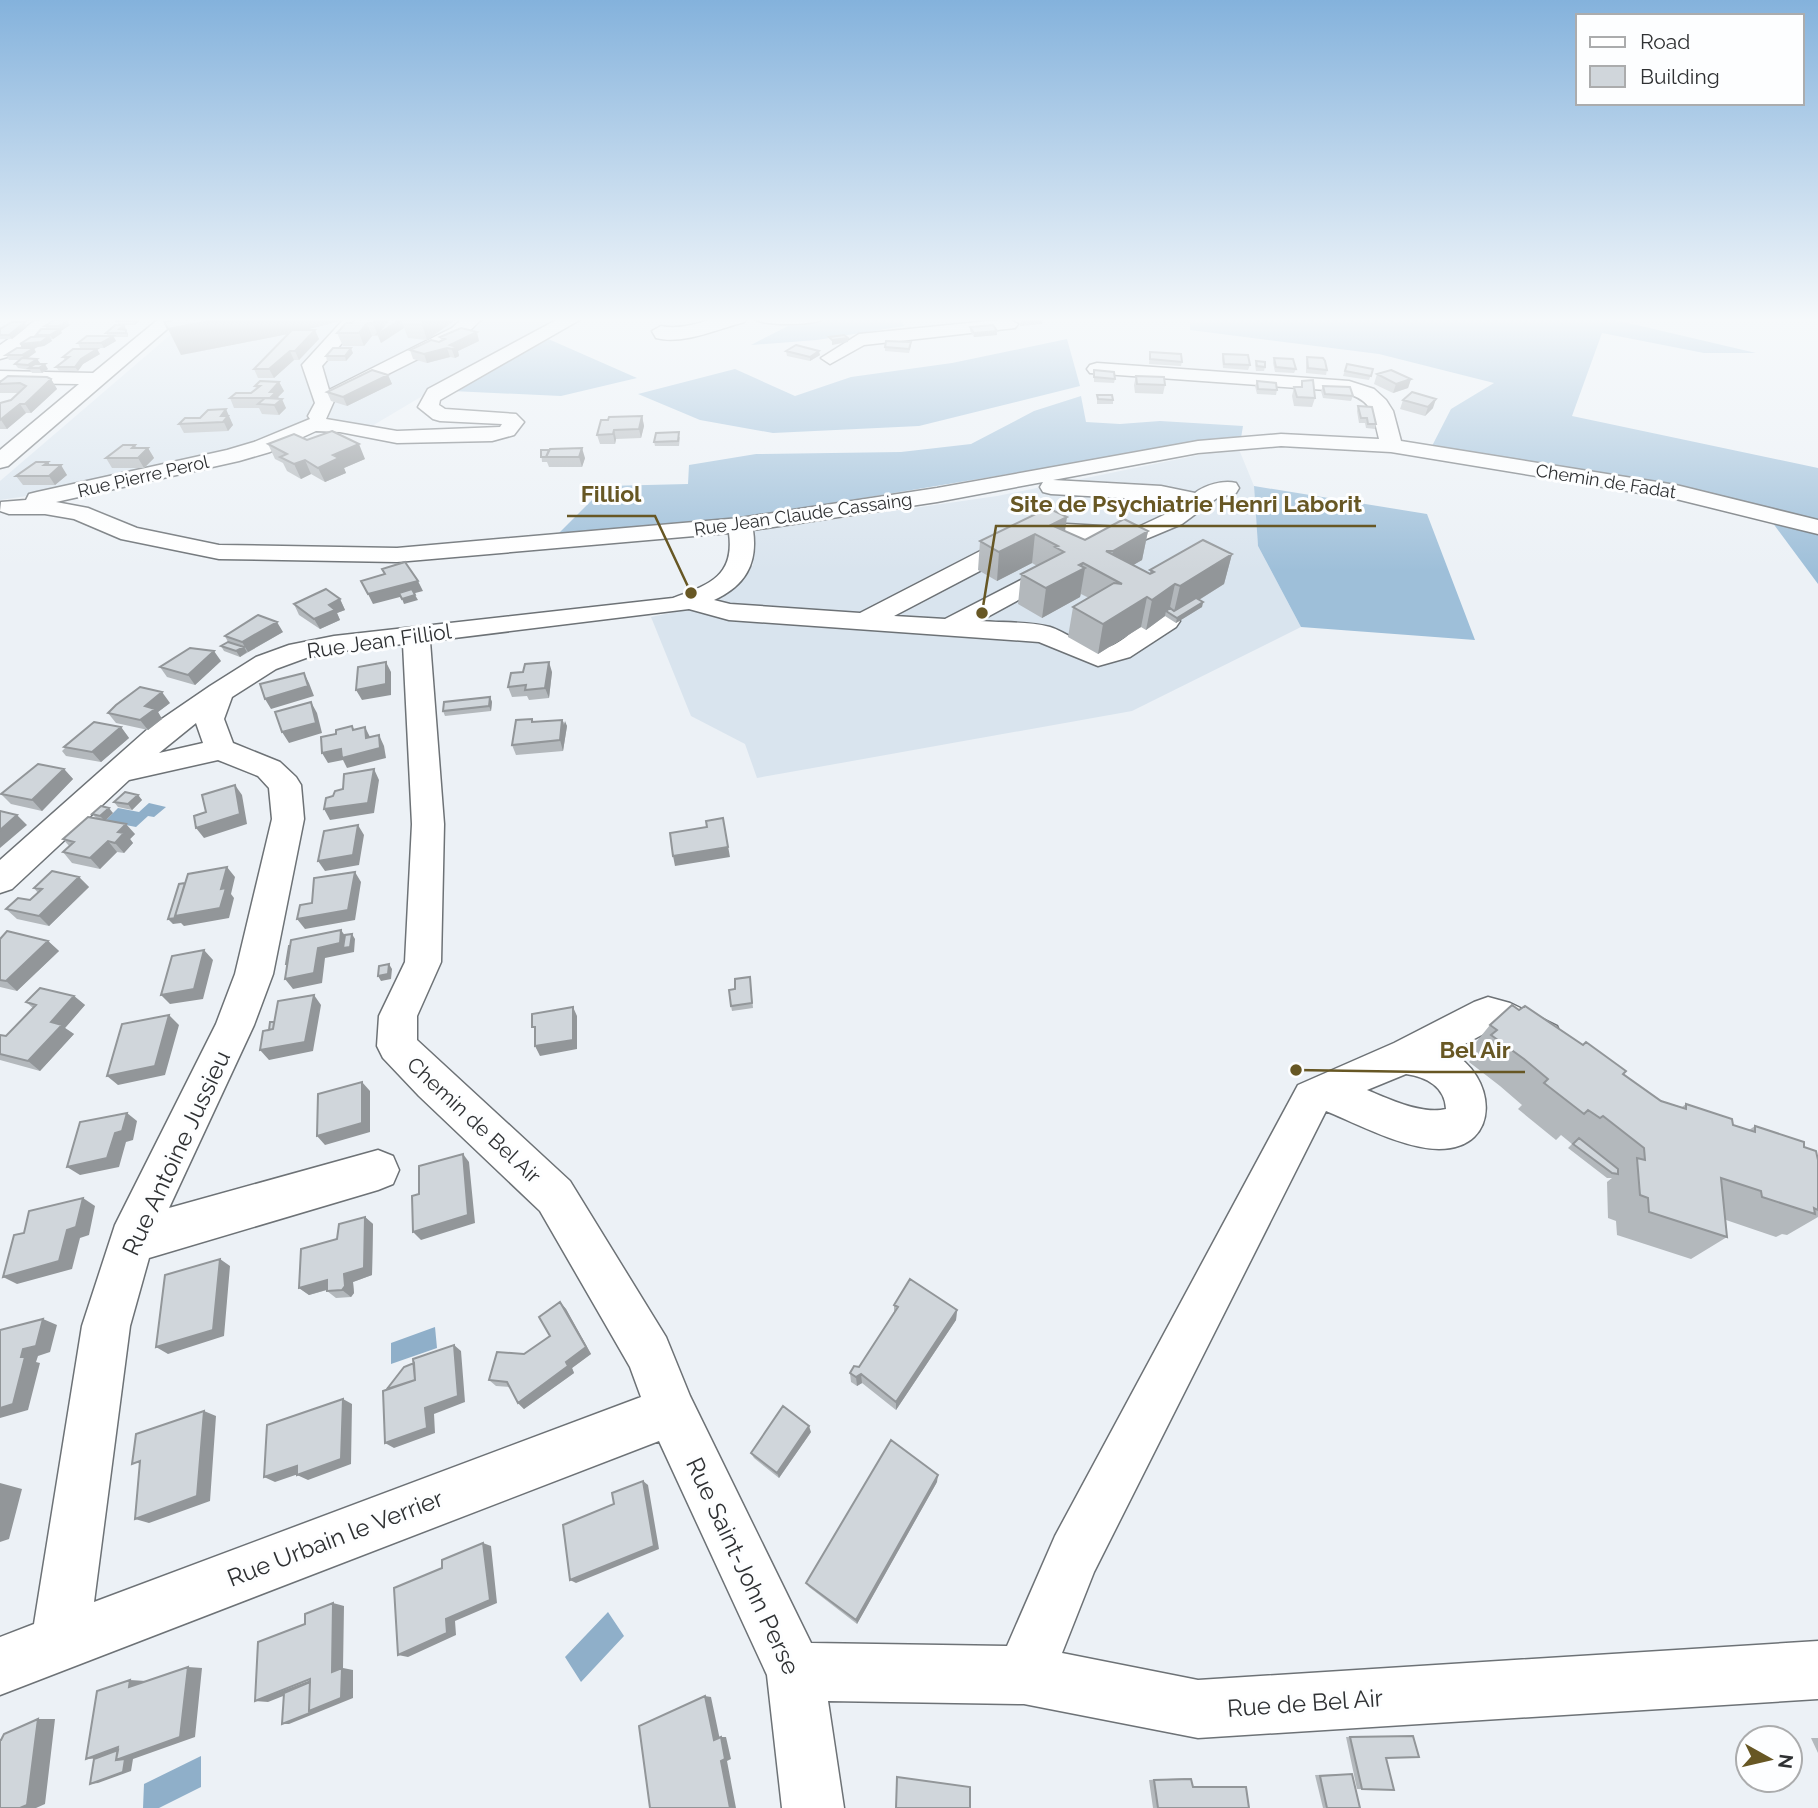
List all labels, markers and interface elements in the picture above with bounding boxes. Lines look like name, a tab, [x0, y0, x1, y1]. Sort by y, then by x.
legend	[1576, 14, 1804, 105]
text: Road	[1640, 29, 1690, 54]
text: Building	[1640, 64, 1720, 89]
street label: Rue Pierre Perol	[75, 451, 211, 501]
street label: Chemin de Fadat	[1534, 460, 1678, 502]
callout: Filliol	[567, 472, 655, 516]
text: Filliol	[581, 480, 642, 507]
callout: Site de Psychiatrie Henri Laborit	[996, 482, 1376, 526]
street label: Rue Jean Claude Cassaing	[693, 488, 913, 540]
text: Site de Psychiatrie Henri Laborit	[1010, 490, 1362, 517]
street label: Rue Jean Filliol	[305, 618, 453, 664]
callout: Bel Air	[1425, 1028, 1525, 1072]
text: Bel Air	[1439, 1036, 1511, 1063]
street label: Rue Antoine Jussieu	[116, 1046, 236, 1260]
street label: Chemin de Bel Air	[402, 1052, 546, 1189]
street label: Rue Saint-John Perse	[680, 1453, 806, 1679]
street label: Rue Urbain le Verrier	[223, 1483, 448, 1593]
street label: Rue de Bel Air	[1226, 1683, 1385, 1723]
north arrow	[1734, 1724, 1804, 1794]
text: N	[1774, 1753, 1798, 1770]

